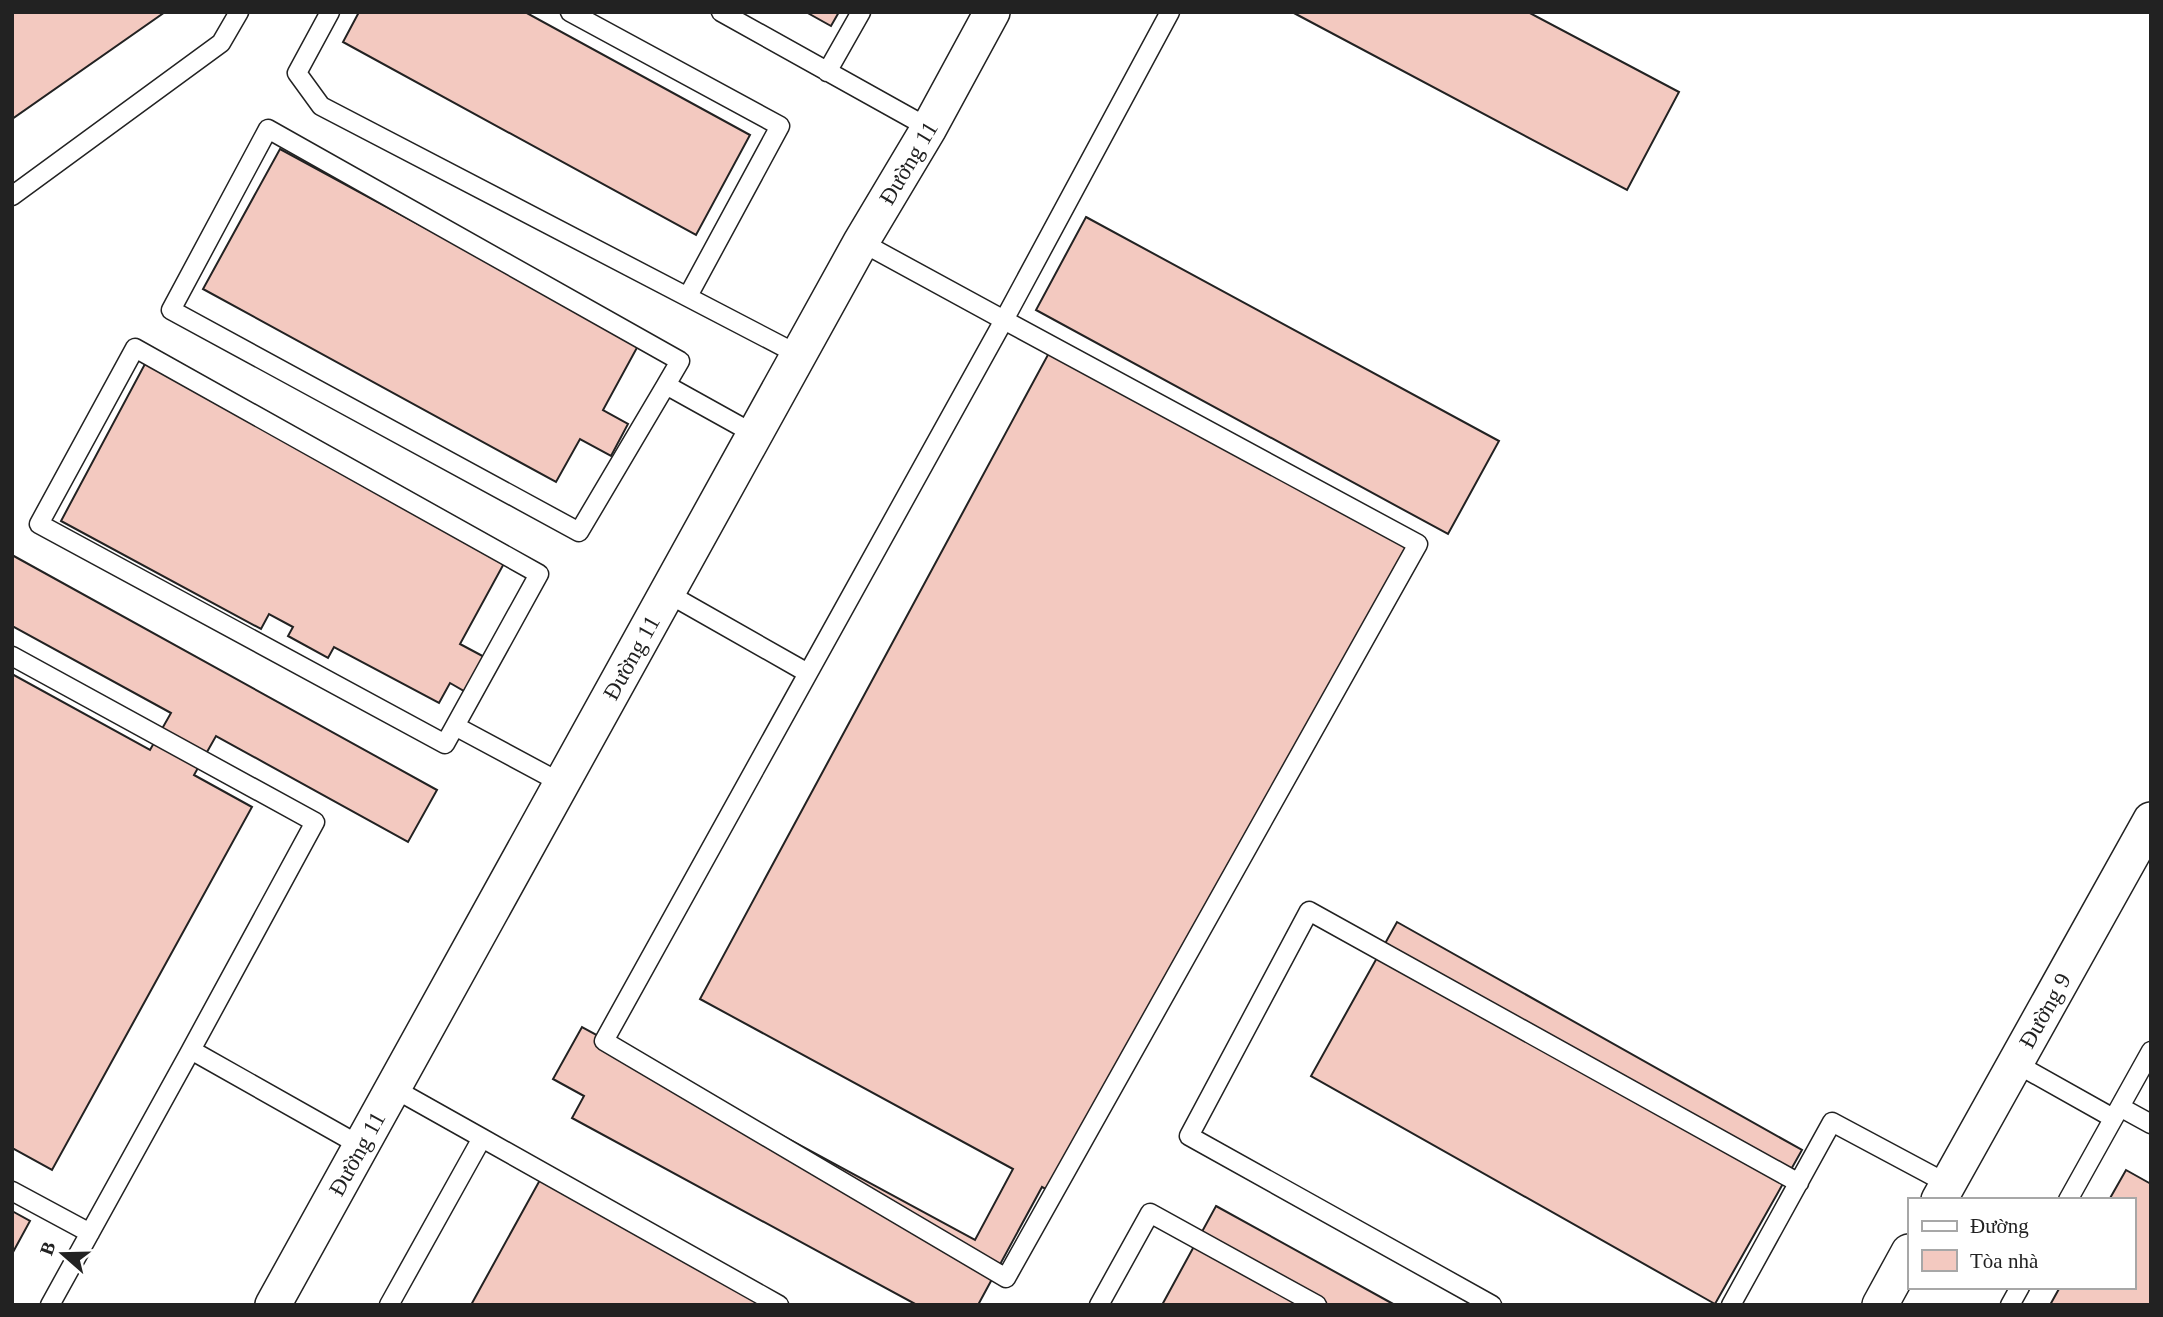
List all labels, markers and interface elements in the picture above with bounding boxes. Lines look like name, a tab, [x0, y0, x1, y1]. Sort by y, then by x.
street label: Đường 11	[874, 117, 943, 209]
street label: Đường 11	[598, 611, 664, 704]
street label: Đường 9	[2014, 969, 2075, 1052]
street label: Đường 11	[323, 1107, 390, 1200]
legend	[1908, 1198, 2135, 1289]
text: Đường	[1970, 1214, 2029, 1238]
north arrow	[28, 1219, 98, 1289]
text: B	[35, 1239, 60, 1258]
text: Tòa nhà	[1970, 1249, 2039, 1273]

